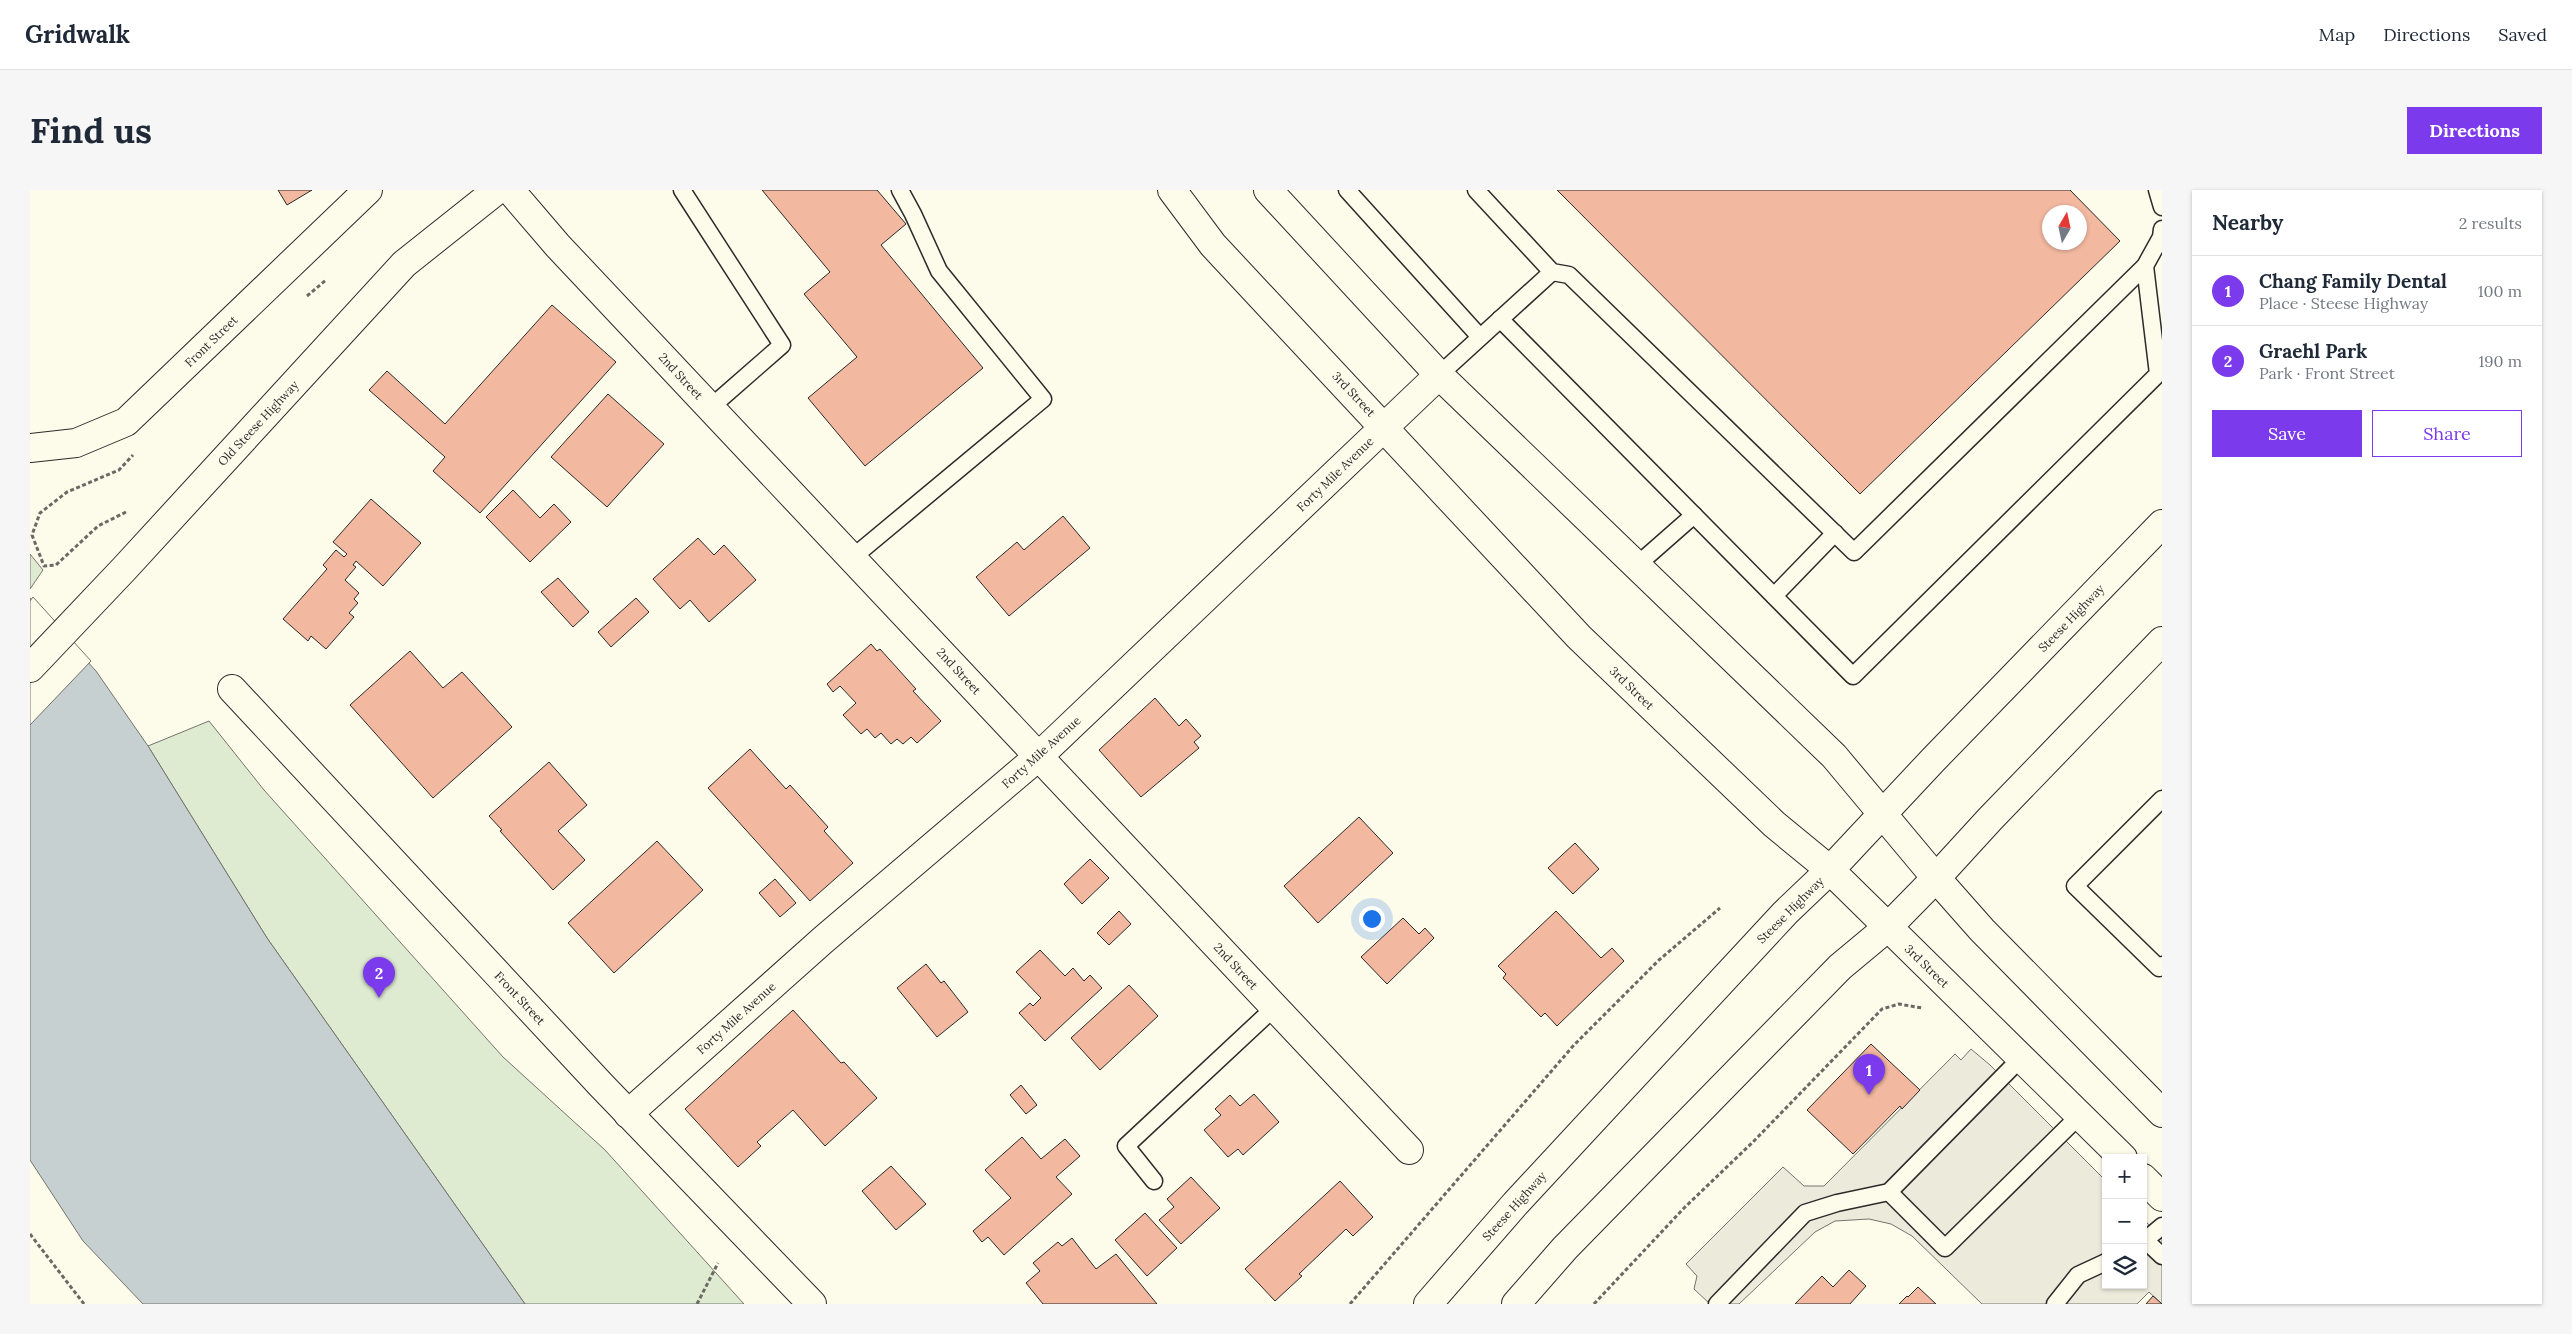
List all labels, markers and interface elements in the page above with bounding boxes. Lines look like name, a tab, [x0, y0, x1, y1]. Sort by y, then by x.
text: Gridwalk	[25, 19, 130, 50]
text: Map	[2319, 23, 2355, 46]
text: Directions	[2383, 23, 2470, 46]
text: Saved	[2498, 23, 2547, 46]
button: Directions	[2407, 107, 2542, 154]
text: Find us	[30, 108, 152, 153]
north arrow	[2042, 205, 2087, 250]
text: Nearby	[2212, 209, 2283, 236]
text: 2 results	[2459, 213, 2522, 233]
text: Chang Family Dental	[2259, 269, 2447, 293]
text: 1	[2225, 281, 2231, 301]
text: 100 m	[2478, 281, 2522, 301]
text: Place · Steese Highway	[2259, 293, 2428, 313]
street label: Front Street	[181, 312, 241, 370]
text: Graehl Park	[2259, 339, 2367, 363]
street label: 2nd Street	[656, 350, 707, 403]
text: 2	[2224, 351, 2232, 371]
text: 190 m	[2478, 351, 2522, 371]
text: Park · Front Street	[2259, 363, 2395, 383]
street label: 3rd Street	[1329, 368, 1379, 420]
street label: Old Steese Highway	[215, 377, 302, 469]
button: Save	[2212, 410, 2362, 457]
button: Share	[2372, 410, 2522, 457]
street label: Forty Mile Avenue	[1293, 433, 1377, 514]
street label: Steese Highway	[2035, 581, 2107, 655]
street label: 2nd Street	[934, 645, 985, 698]
street label: 3rd Street	[1607, 663, 1658, 713]
street label: Forty Mile Avenue	[998, 712, 1084, 791]
street label: Steese Highway	[1754, 873, 1827, 946]
your location	[1359, 906, 1385, 932]
street label: 2nd Street	[1211, 940, 1262, 993]
street label: 3rd Street	[1902, 941, 1953, 991]
pin: 2	[363, 957, 395, 998]
street label: Front Street	[491, 968, 549, 1028]
street label: Forty Mile Avenue	[693, 978, 779, 1057]
pin: 1	[1853, 1054, 1885, 1095]
map controls	[2102, 1154, 2147, 1289]
button: +	[2102, 1154, 2147, 1199]
street label: Steese Highway	[1479, 1168, 1550, 1244]
button: −	[2102, 1199, 2147, 1244]
button: layers	[2102, 1244, 2147, 1289]

